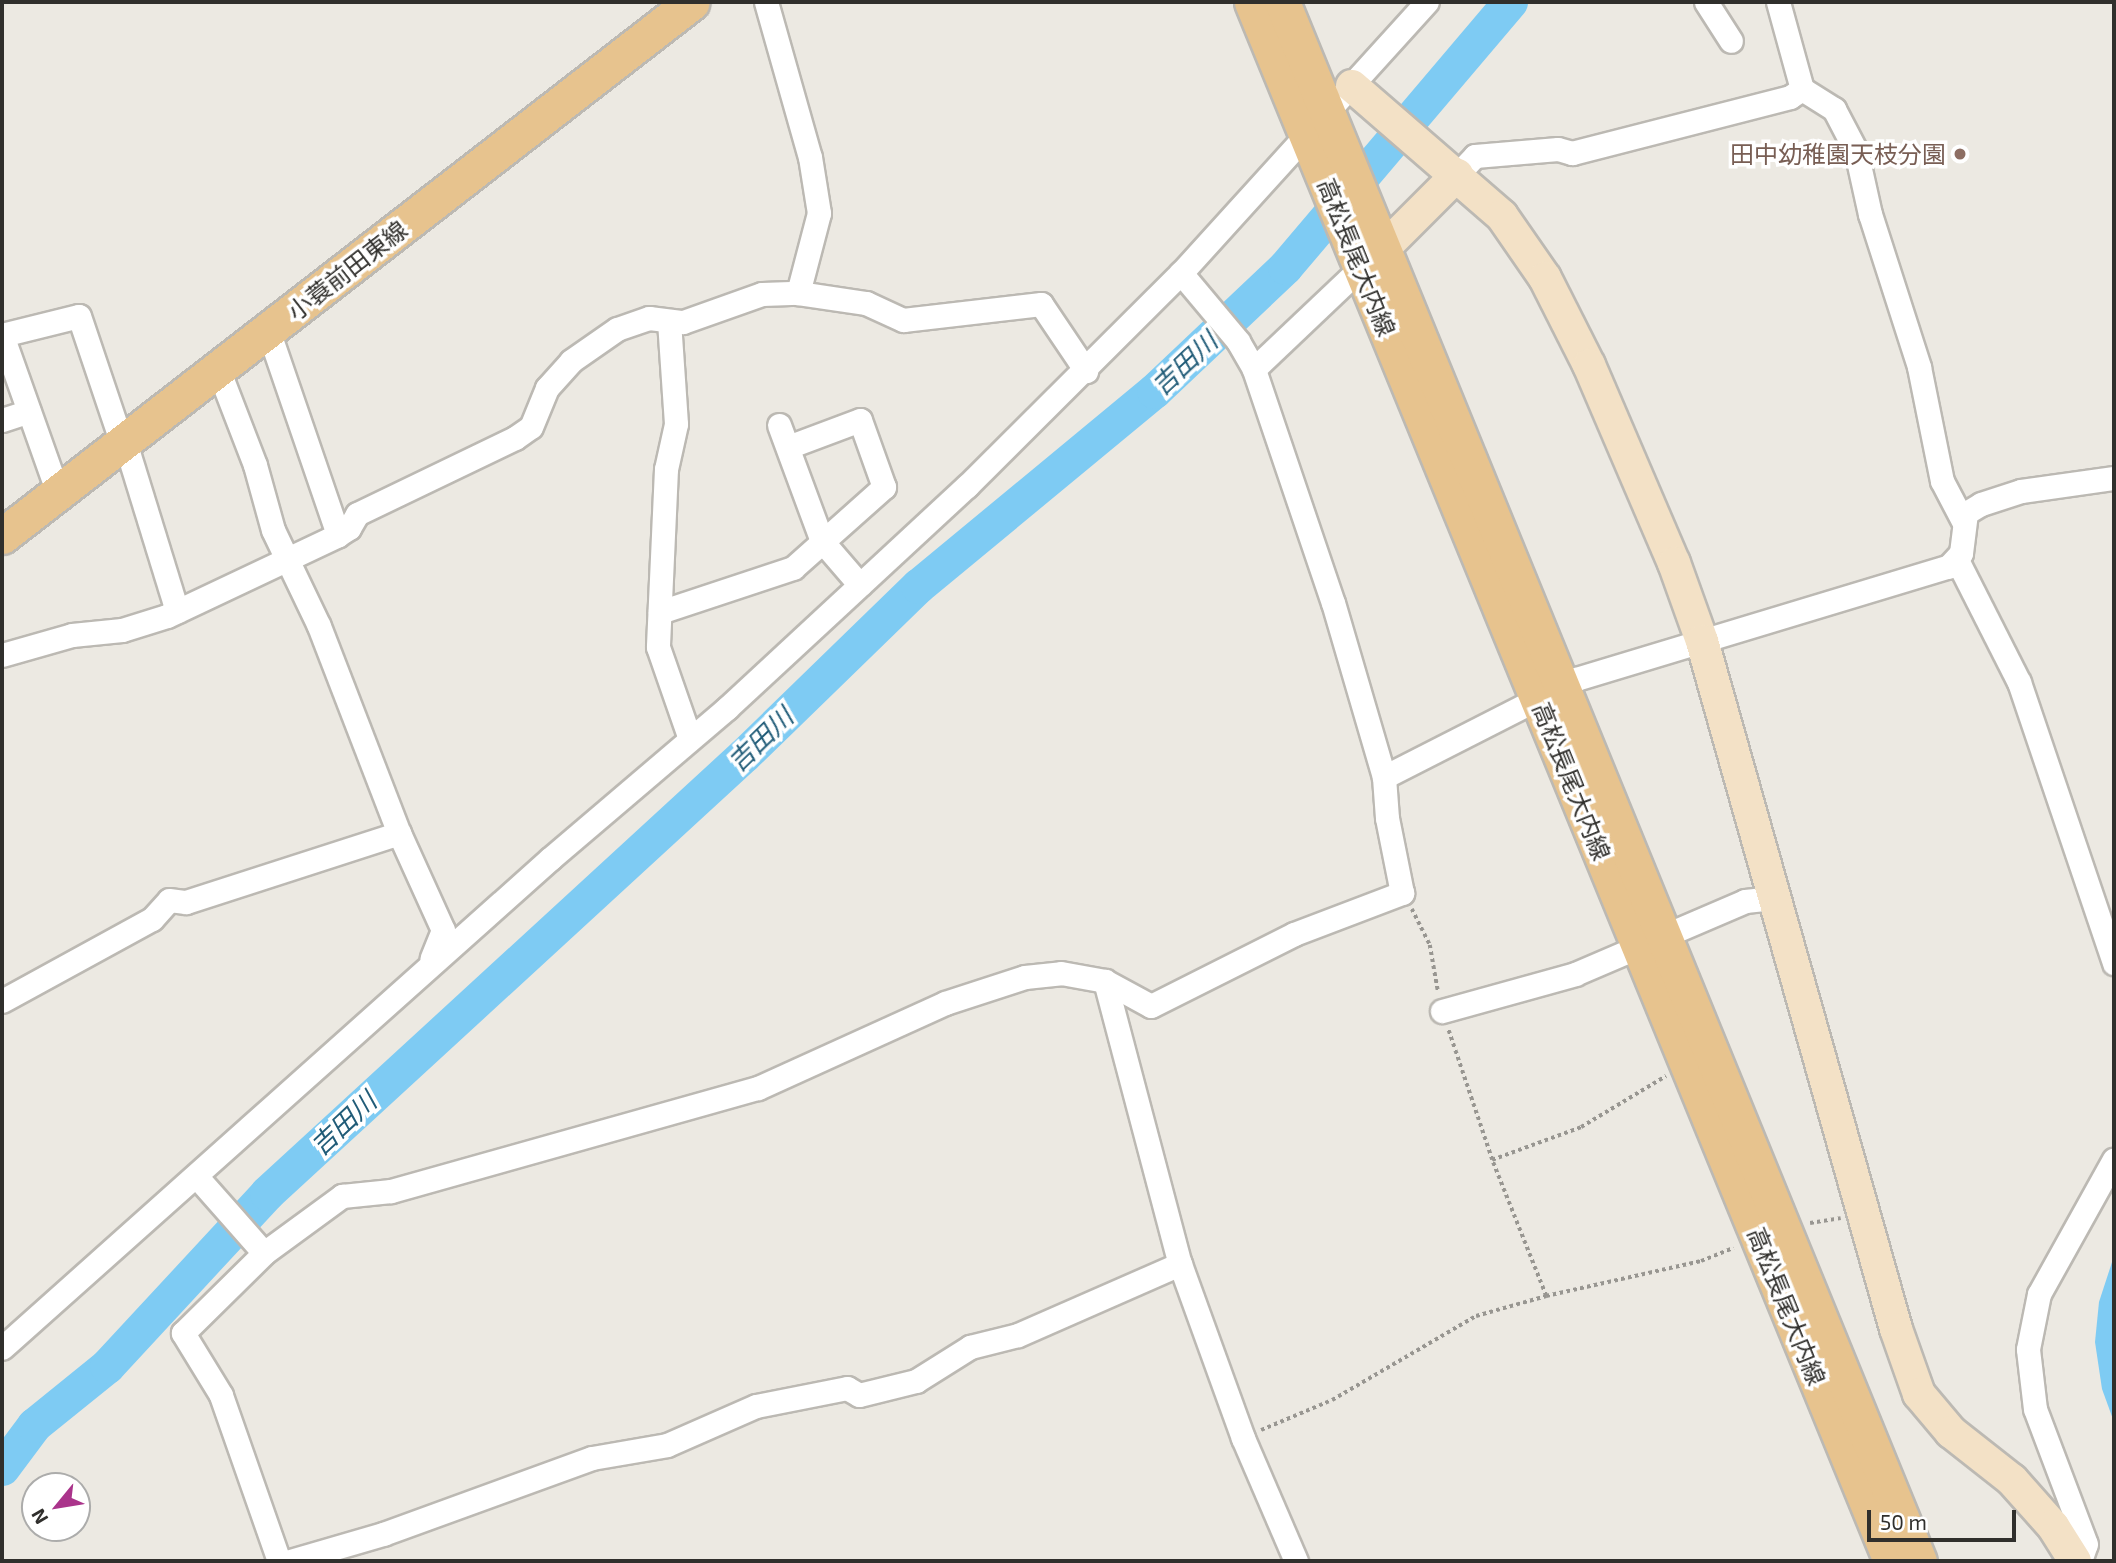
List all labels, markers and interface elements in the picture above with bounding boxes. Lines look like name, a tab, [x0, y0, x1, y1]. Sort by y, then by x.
place label: 田中幼稚園天枝分園	[1730, 140, 1946, 168]
marker: 田中幼稚園天枝分園	[1952, 146, 1968, 162]
street label: 高松長尾大内線	[1312, 174, 1402, 340]
street label: 小蓑前田東線	[281, 214, 413, 326]
water label: 吉田川	[1145, 325, 1223, 401]
street label: 高松長尾大内線	[1527, 698, 1617, 864]
water label: 吉田川	[721, 701, 799, 777]
water label: 吉田川	[304, 1085, 382, 1161]
street label: 高松長尾大内線	[1742, 1223, 1832, 1389]
north arrow	[21, 1472, 91, 1542]
scale bar	[1871, 1496, 2020, 1540]
text: N	[26, 1505, 53, 1528]
text: 50 m	[1880, 1509, 1927, 1534]

